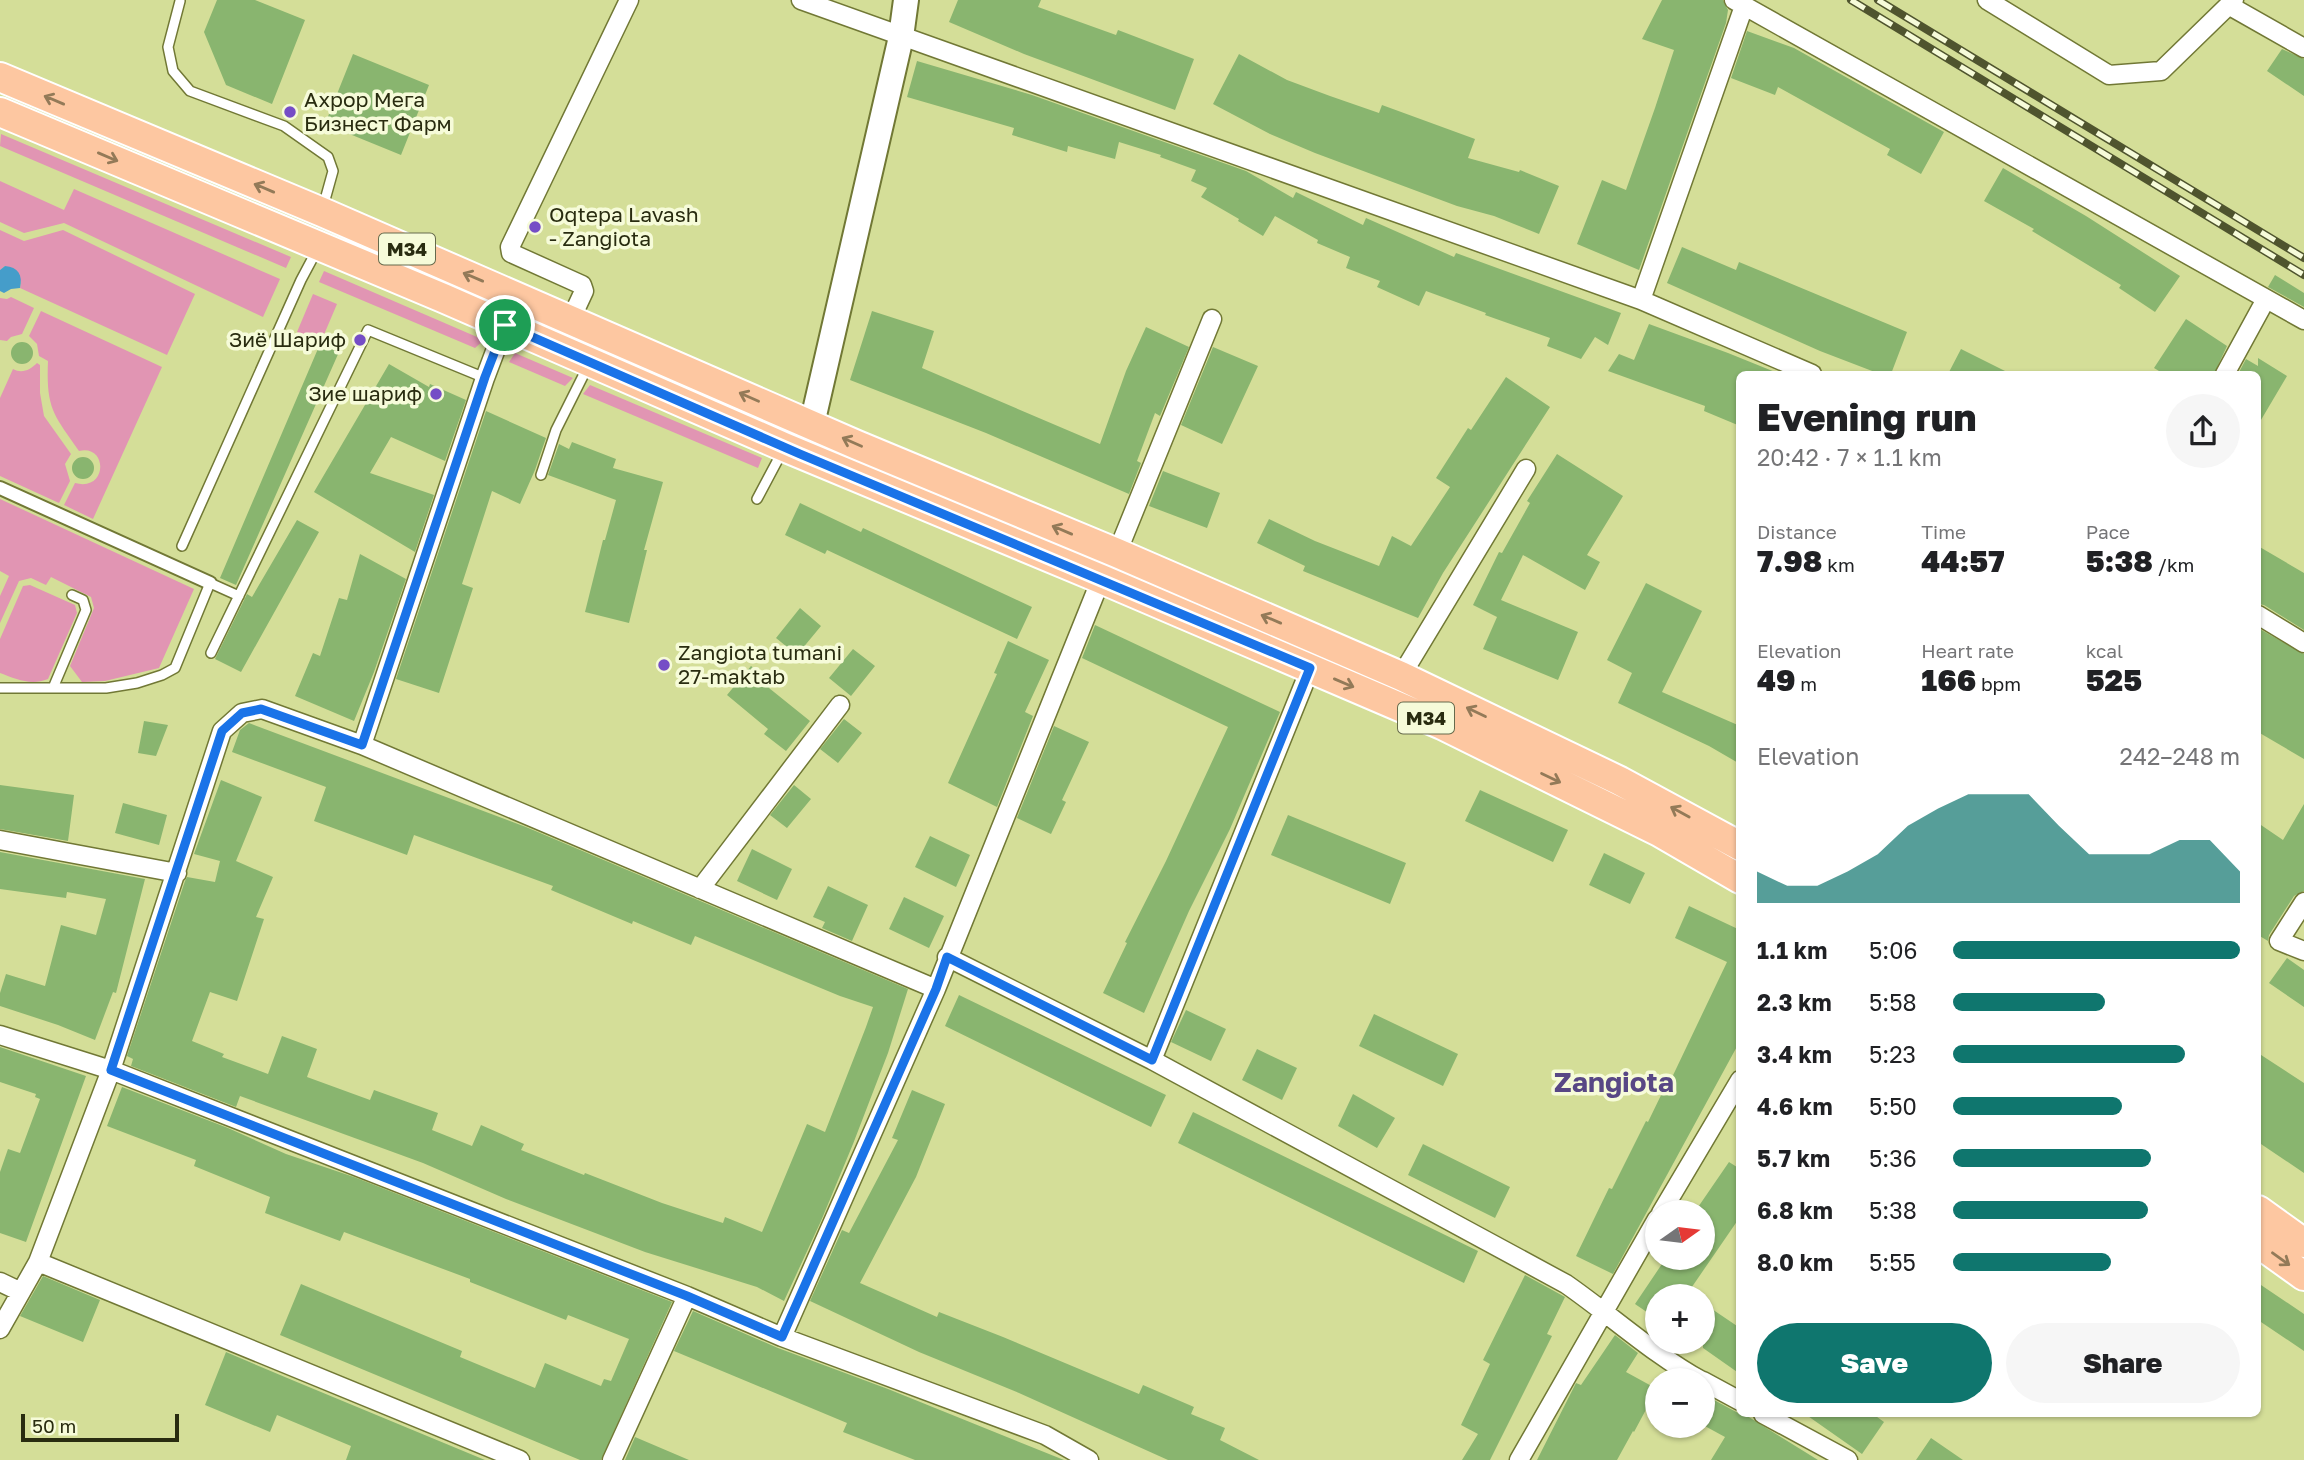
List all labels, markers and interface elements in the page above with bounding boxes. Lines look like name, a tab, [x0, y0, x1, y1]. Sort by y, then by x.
place label: Ахрор Мега Бизнест Фарм	[304, 86, 452, 136]
one-way arrow	[44, 92, 65, 105]
marker: Ахрор Мега Бизнест Фарм	[282, 104, 298, 120]
one-way arrow	[97, 152, 119, 165]
one-way arrow	[254, 180, 275, 193]
place label: Oqtepa Lavash - Zangiota	[549, 201, 699, 251]
marker: Oqtepa Lavash - Zangiota	[527, 219, 543, 235]
road number: M34	[379, 233, 435, 264]
one-way arrow	[463, 270, 484, 283]
pin	[475, 295, 535, 355]
icon: arrive	[486, 306, 524, 344]
place label: Зиё Шариф	[229, 326, 346, 352]
marker: Зиё Шариф	[352, 332, 368, 348]
place label: Зие шариф	[308, 380, 422, 406]
marker: Зие шариф	[428, 386, 444, 402]
one-way arrow	[739, 390, 760, 403]
text: Evening run	[1757, 394, 1976, 439]
button: share	[2166, 394, 2240, 468]
one-way arrow	[842, 435, 864, 448]
text: 20:42 · 7 × 1.1 km	[1757, 443, 1942, 471]
text: Distance	[1757, 520, 1837, 543]
text: Time	[1921, 520, 1966, 543]
text: Pace	[2086, 520, 2130, 543]
one-way arrow	[1052, 523, 1074, 536]
text: 7.98	[1757, 543, 1822, 579]
text: 44:57	[1921, 543, 2005, 579]
text: 5:38	[2086, 543, 2153, 579]
text: km	[1822, 553, 1855, 576]
text: /km	[2153, 553, 2194, 576]
one-way arrow	[1261, 612, 1283, 625]
place label: Zangiota tumani 27-maktab	[678, 639, 842, 689]
text: Elevation	[1757, 639, 1842, 662]
text: Heart rate	[1921, 639, 2014, 662]
text: kcal	[2086, 639, 2123, 662]
marker: Zangiota tumani 27-maktab	[656, 657, 672, 673]
text: 49	[1757, 662, 1796, 698]
text: 166	[1921, 662, 1976, 698]
text: 525	[2086, 662, 2142, 698]
text: m	[1796, 672, 1817, 695]
text: bpm	[1976, 672, 2021, 695]
one-way arrow	[1333, 677, 1354, 690]
road number: M34	[1398, 702, 1454, 734]
one-way arrow	[1466, 704, 1487, 718]
text: Elevation	[1757, 742, 1859, 770]
text: 242–248 m	[2120, 742, 2240, 770]
one-way arrow	[1540, 771, 1561, 785]
one-way arrow	[1671, 805, 1691, 819]
text: 1.1 km	[1757, 936, 1827, 964]
text: 5:06	[1869, 936, 1917, 964]
text: 2.3 km	[1757, 988, 1832, 1016]
text: 5:58	[1869, 988, 1917, 1016]
text: 3.4 km	[1757, 1040, 1832, 1068]
text: 5:23	[1869, 1040, 1916, 1068]
district label: Zangiota	[1554, 1065, 1674, 1098]
text: 4.6 km	[1757, 1092, 1833, 1120]
text: 5:50	[1869, 1092, 1917, 1120]
text: 5.7 km	[1757, 1144, 1830, 1172]
text: 5:36	[1869, 1144, 1917, 1172]
text: 6.8 km	[1757, 1196, 1833, 1224]
text: 5:38	[1869, 1196, 1917, 1224]
north arrow	[1645, 1200, 1715, 1270]
map controls	[1645, 1200, 1715, 1438]
text: 8.0 km	[1757, 1248, 1833, 1276]
text: 5:55	[1869, 1248, 1916, 1276]
one-way arrow	[2271, 1252, 2290, 1267]
button: +	[1645, 1284, 1715, 1354]
button: Save	[1757, 1323, 1992, 1403]
button: Share	[2006, 1323, 2240, 1403]
button: −	[1645, 1368, 1715, 1438]
scale bar	[21, 1411, 178, 1443]
text: 50 m	[32, 1414, 76, 1437]

